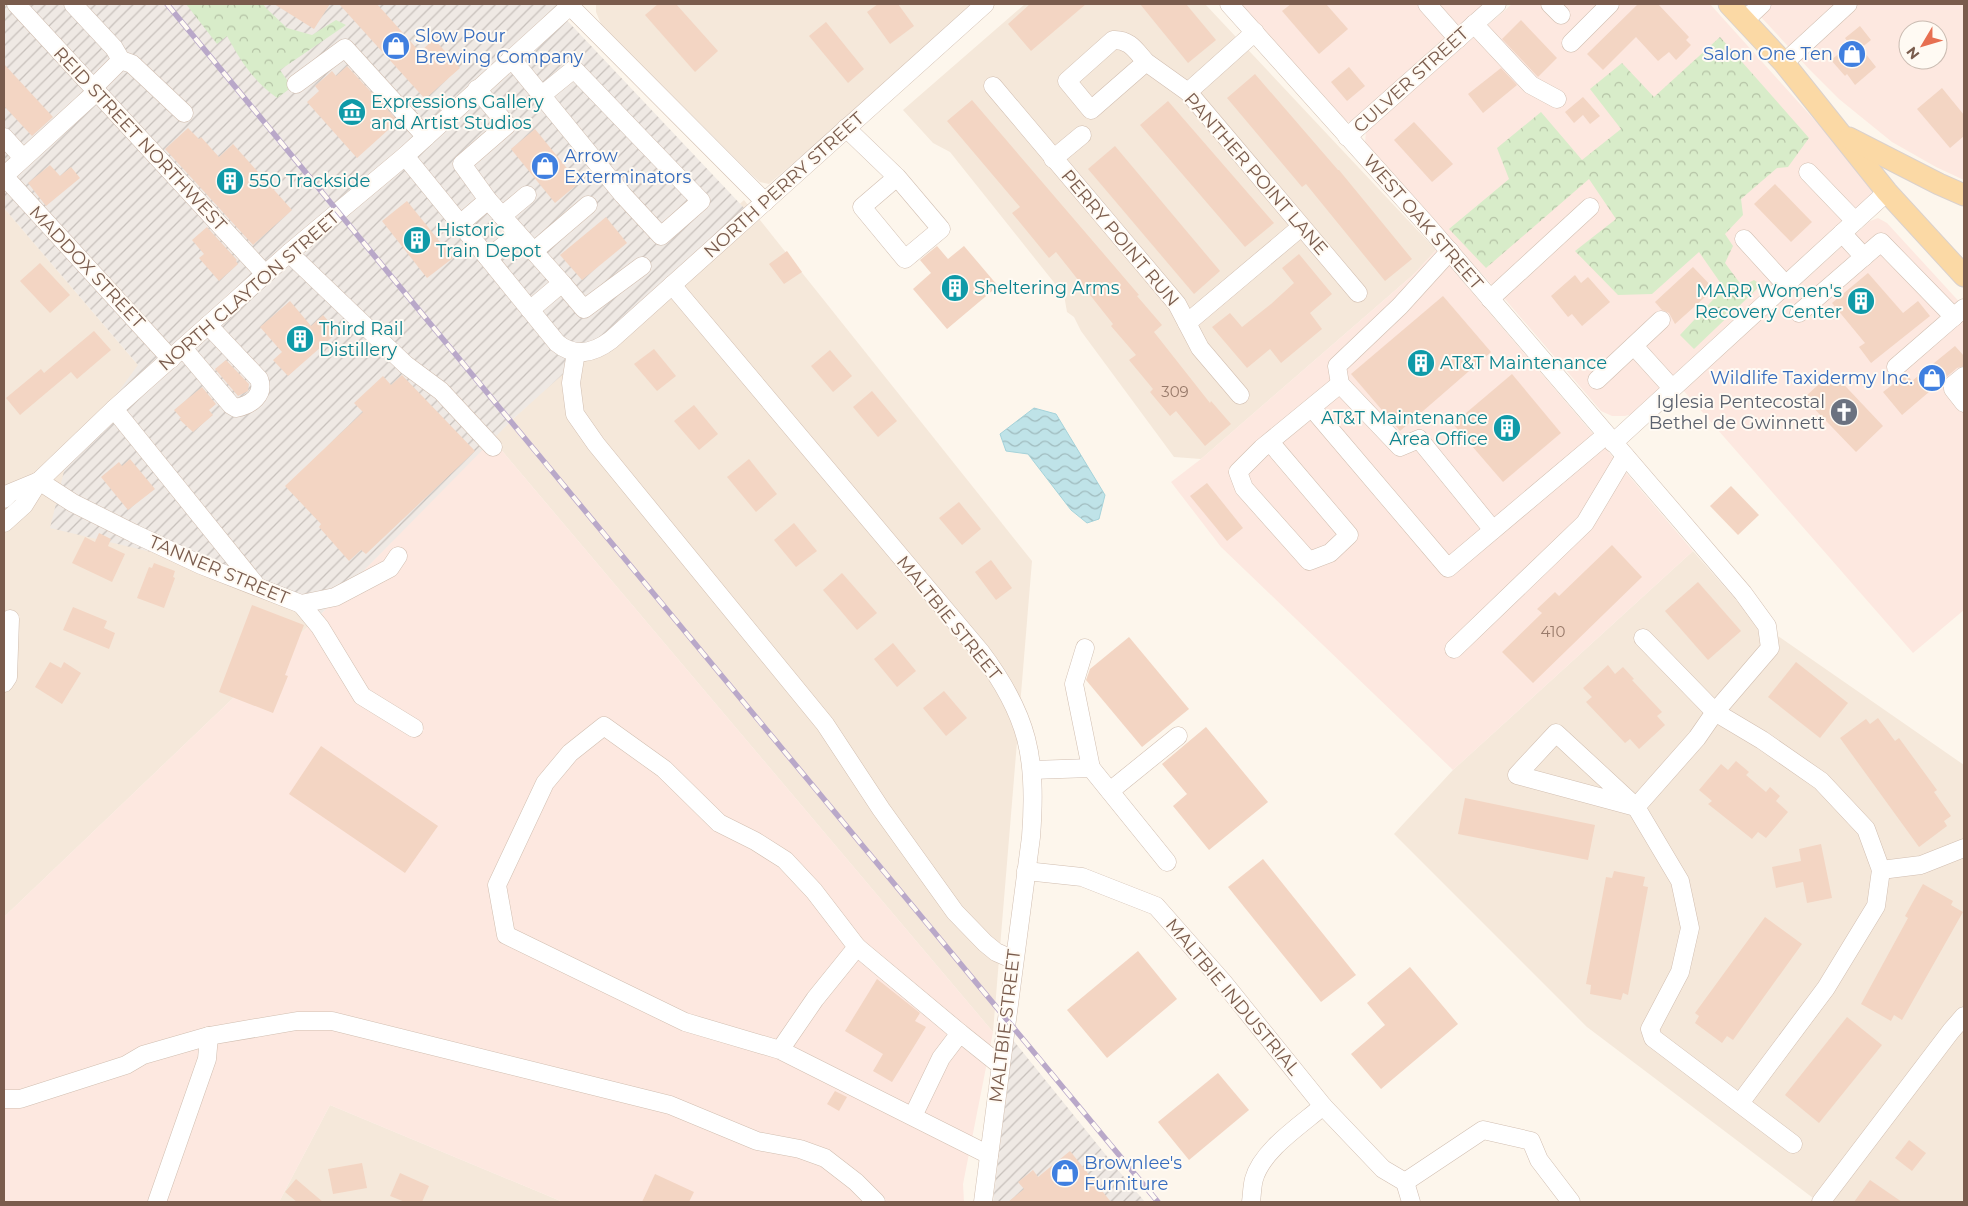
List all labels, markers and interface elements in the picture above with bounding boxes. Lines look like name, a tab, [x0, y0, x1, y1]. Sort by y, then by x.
north arrow	[1898, 20, 1948, 70]
street label: CULVER STREET	[1349, 22, 1474, 137]
place label: Slow Pour Brewing Company	[415, 25, 583, 68]
shop icon: Slow Pour Brewing Company	[381, 31, 411, 61]
shop icon: Salon One Ten	[1837, 39, 1867, 69]
street label: REID STREET NORTHWEST	[49, 42, 232, 236]
place label: Salon One Ten	[1703, 43, 1833, 65]
text: N	[1902, 43, 1923, 63]
street label: PANTHER POINT LANE	[1180, 88, 1332, 260]
place label: Expressions Gallery and Artist Studios	[371, 91, 544, 134]
museum icon: Expressions Gallery and Artist Studios	[337, 97, 367, 127]
street label: NORTH PERRY STREET	[699, 107, 869, 263]
place label: Arrow Exterminators	[564, 145, 691, 188]
street label: WEST OAK STREET	[1358, 150, 1488, 295]
shop icon: Arrow Exterminators	[530, 151, 560, 181]
street label: PERRY POINT RUN	[1056, 165, 1184, 311]
building icon: 550 Trackside	[215, 166, 245, 196]
place label: 550 Trackside	[249, 170, 370, 192]
street label: MADDOX STREET	[25, 201, 150, 333]
street label: NORTH CLAYTON STREET	[154, 206, 344, 375]
place label: Historic Train Depot	[436, 219, 541, 262]
building icon: Historic Train Depot	[402, 225, 432, 255]
building icon: Sheltering Arms	[940, 273, 970, 303]
place label: Sheltering Arms	[974, 277, 1120, 299]
place label: MARR Women's Recovery Center	[1695, 280, 1842, 323]
building icon: MARR Women's Recovery Center	[1846, 286, 1876, 316]
place label: Third Rail Distillery	[319, 318, 403, 361]
building icon: Third Rail Distillery	[285, 324, 315, 354]
building icon: AT&T Maintenance	[1406, 348, 1436, 378]
place label: AT&T Maintenance	[1440, 352, 1607, 374]
shop icon: Wildlife Taxidermy Inc.	[1917, 363, 1947, 393]
place label: Wildlife Taxidermy Inc.	[1710, 367, 1913, 389]
house number: 309	[1161, 382, 1189, 401]
place label: Iglesia Pentecostal Bethel de Gwinnett	[1649, 391, 1825, 434]
church icon: Iglesia Pentecostal Bethel de Gwinnett	[1829, 397, 1859, 427]
place label: AT&T Maintenance Area Office	[1321, 407, 1488, 450]
building icon: AT&T Maintenance Area Office	[1492, 413, 1522, 443]
street label: TANNER STREET	[146, 531, 293, 610]
street label: MALTBIE STREET	[892, 551, 1006, 685]
house number: 410	[1541, 622, 1566, 641]
street label: MALTBIE INDUSTRIAL	[1161, 914, 1305, 1080]
street label: MALTBIE STREET	[985, 948, 1025, 1104]
place label: Brownlee's Furniture	[1084, 1152, 1182, 1195]
shop icon: Brownlee's Furniture	[1050, 1158, 1080, 1188]

